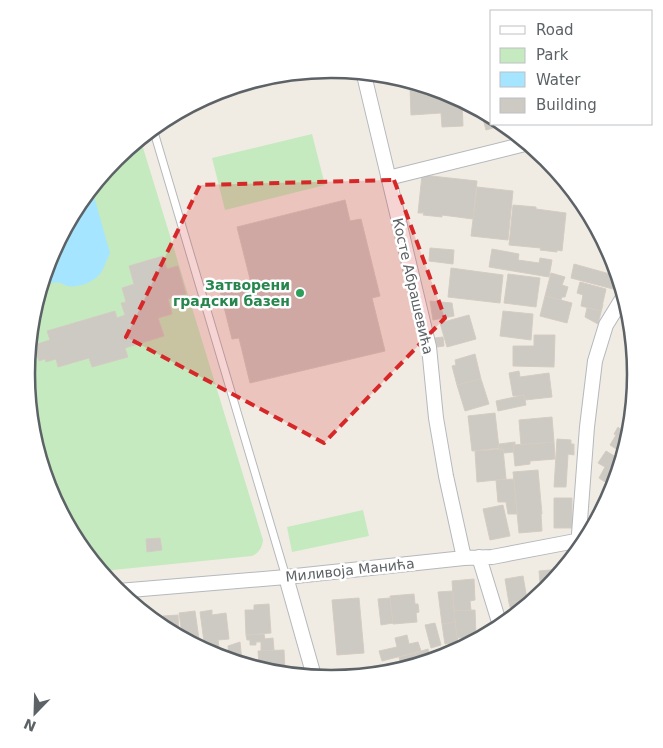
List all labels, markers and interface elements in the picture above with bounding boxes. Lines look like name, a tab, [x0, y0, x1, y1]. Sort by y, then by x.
legend	[490, 10, 653, 125]
text: Road	[536, 21, 574, 39]
text: Park	[536, 46, 569, 64]
text: Water	[536, 71, 581, 89]
text: Building	[536, 96, 597, 114]
street label: Косте Абрашевића	[390, 216, 436, 356]
place label: Затворени градски базен	[173, 277, 290, 309]
marker: Затворени градски базен	[294, 287, 306, 299]
street label: Миливоја Манића	[285, 555, 415, 585]
north arrow	[10, 688, 60, 738]
text: N	[21, 715, 38, 735]

